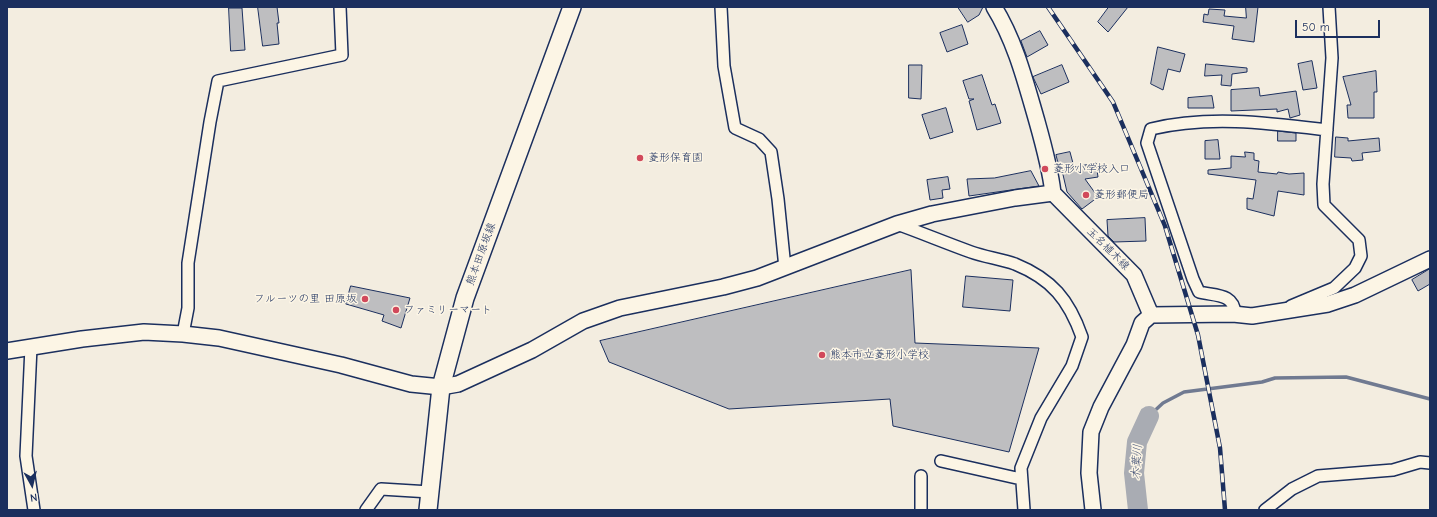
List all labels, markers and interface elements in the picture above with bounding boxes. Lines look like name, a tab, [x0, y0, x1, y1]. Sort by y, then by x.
scale bar	[1297, 12, 1382, 38]
text: 50 m	[1302, 20, 1330, 34]
place label: 菱形保育園	[648, 151, 703, 165]
marker: 菱形保育園	[635, 153, 645, 163]
place label: 菱形小学校入口	[1053, 162, 1130, 176]
marker: 菱形小学校入口	[1040, 164, 1050, 174]
place label: 菱形郵便局	[1094, 188, 1149, 202]
marker: 菱形郵便局	[1081, 190, 1091, 200]
street label: 熊本田原坂線	[464, 221, 498, 287]
street label: 玉名植木線	[1084, 225, 1132, 273]
place label: フルーツの里 田原坂	[254, 292, 357, 306]
marker: フルーツの里 田原坂	[360, 294, 370, 304]
place label: ファミリーマート	[404, 303, 492, 317]
marker: ファミリーマート	[391, 305, 401, 315]
place label: 熊本市立菱形小学校	[830, 348, 929, 362]
marker: 熊本市立菱形小学校	[817, 350, 827, 360]
water label: 木葉川	[1129, 444, 1145, 480]
north arrow	[12, 465, 52, 505]
text: N	[29, 490, 38, 504]

